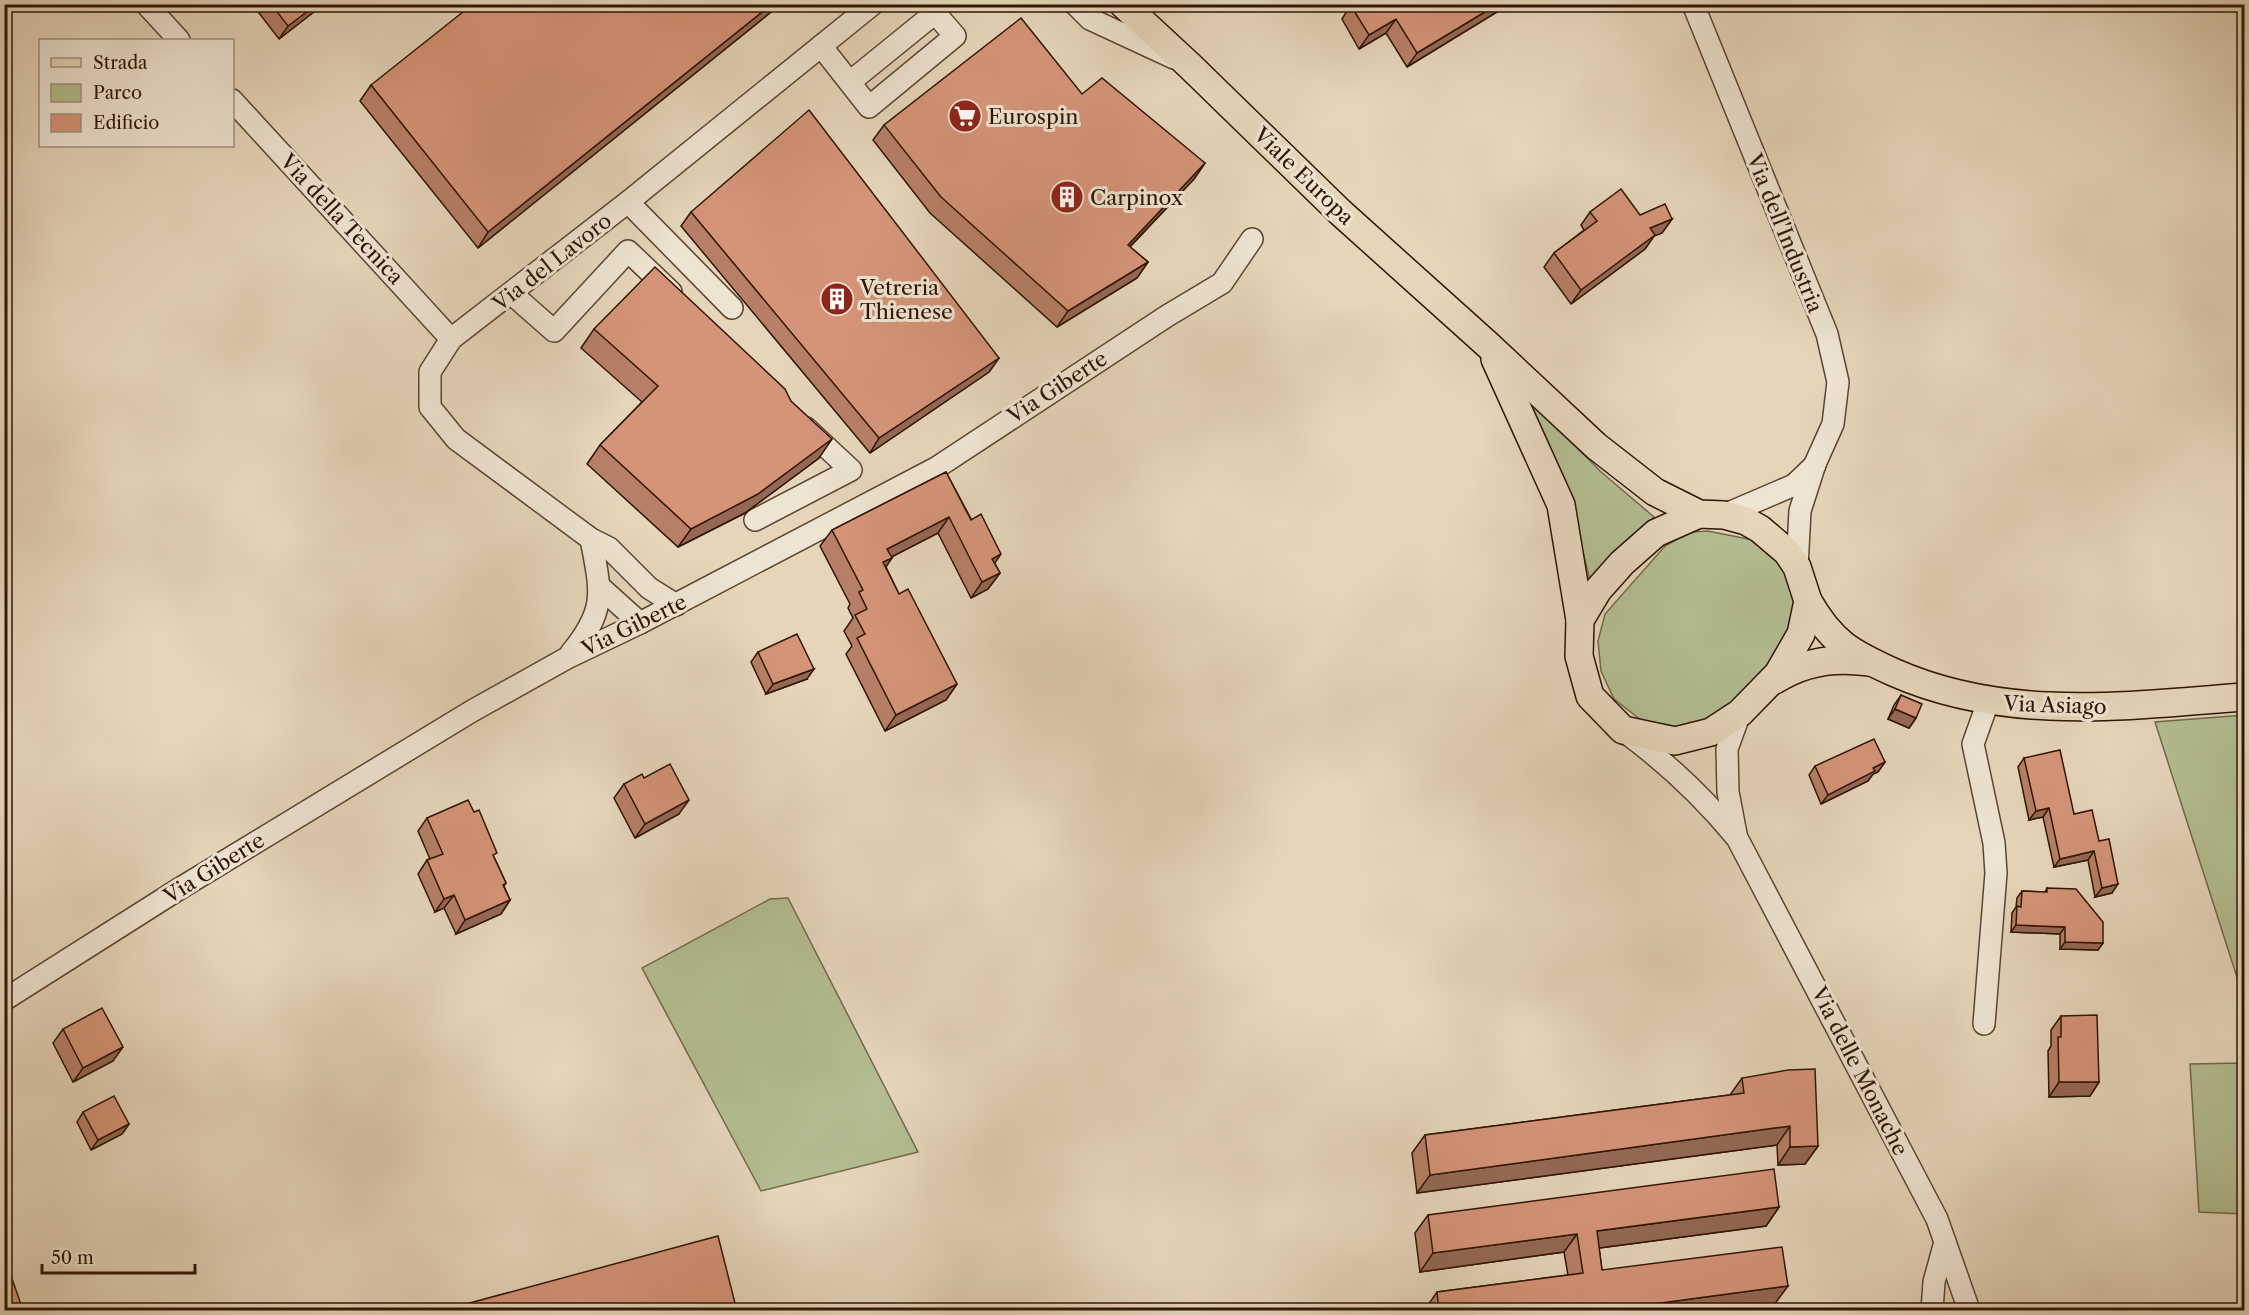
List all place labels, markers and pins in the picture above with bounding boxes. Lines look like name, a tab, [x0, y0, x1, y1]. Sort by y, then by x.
supermarket icon: Eurospin	[947, 98, 983, 134]
place label: Eurospin	[988, 104, 1079, 129]
building icon: Carpinox	[1049, 179, 1085, 215]
place label: Carpinox	[1090, 185, 1184, 210]
place label: Vetreria Thienese	[859, 275, 953, 324]
building icon: Vetreria Thienese	[819, 281, 855, 317]

